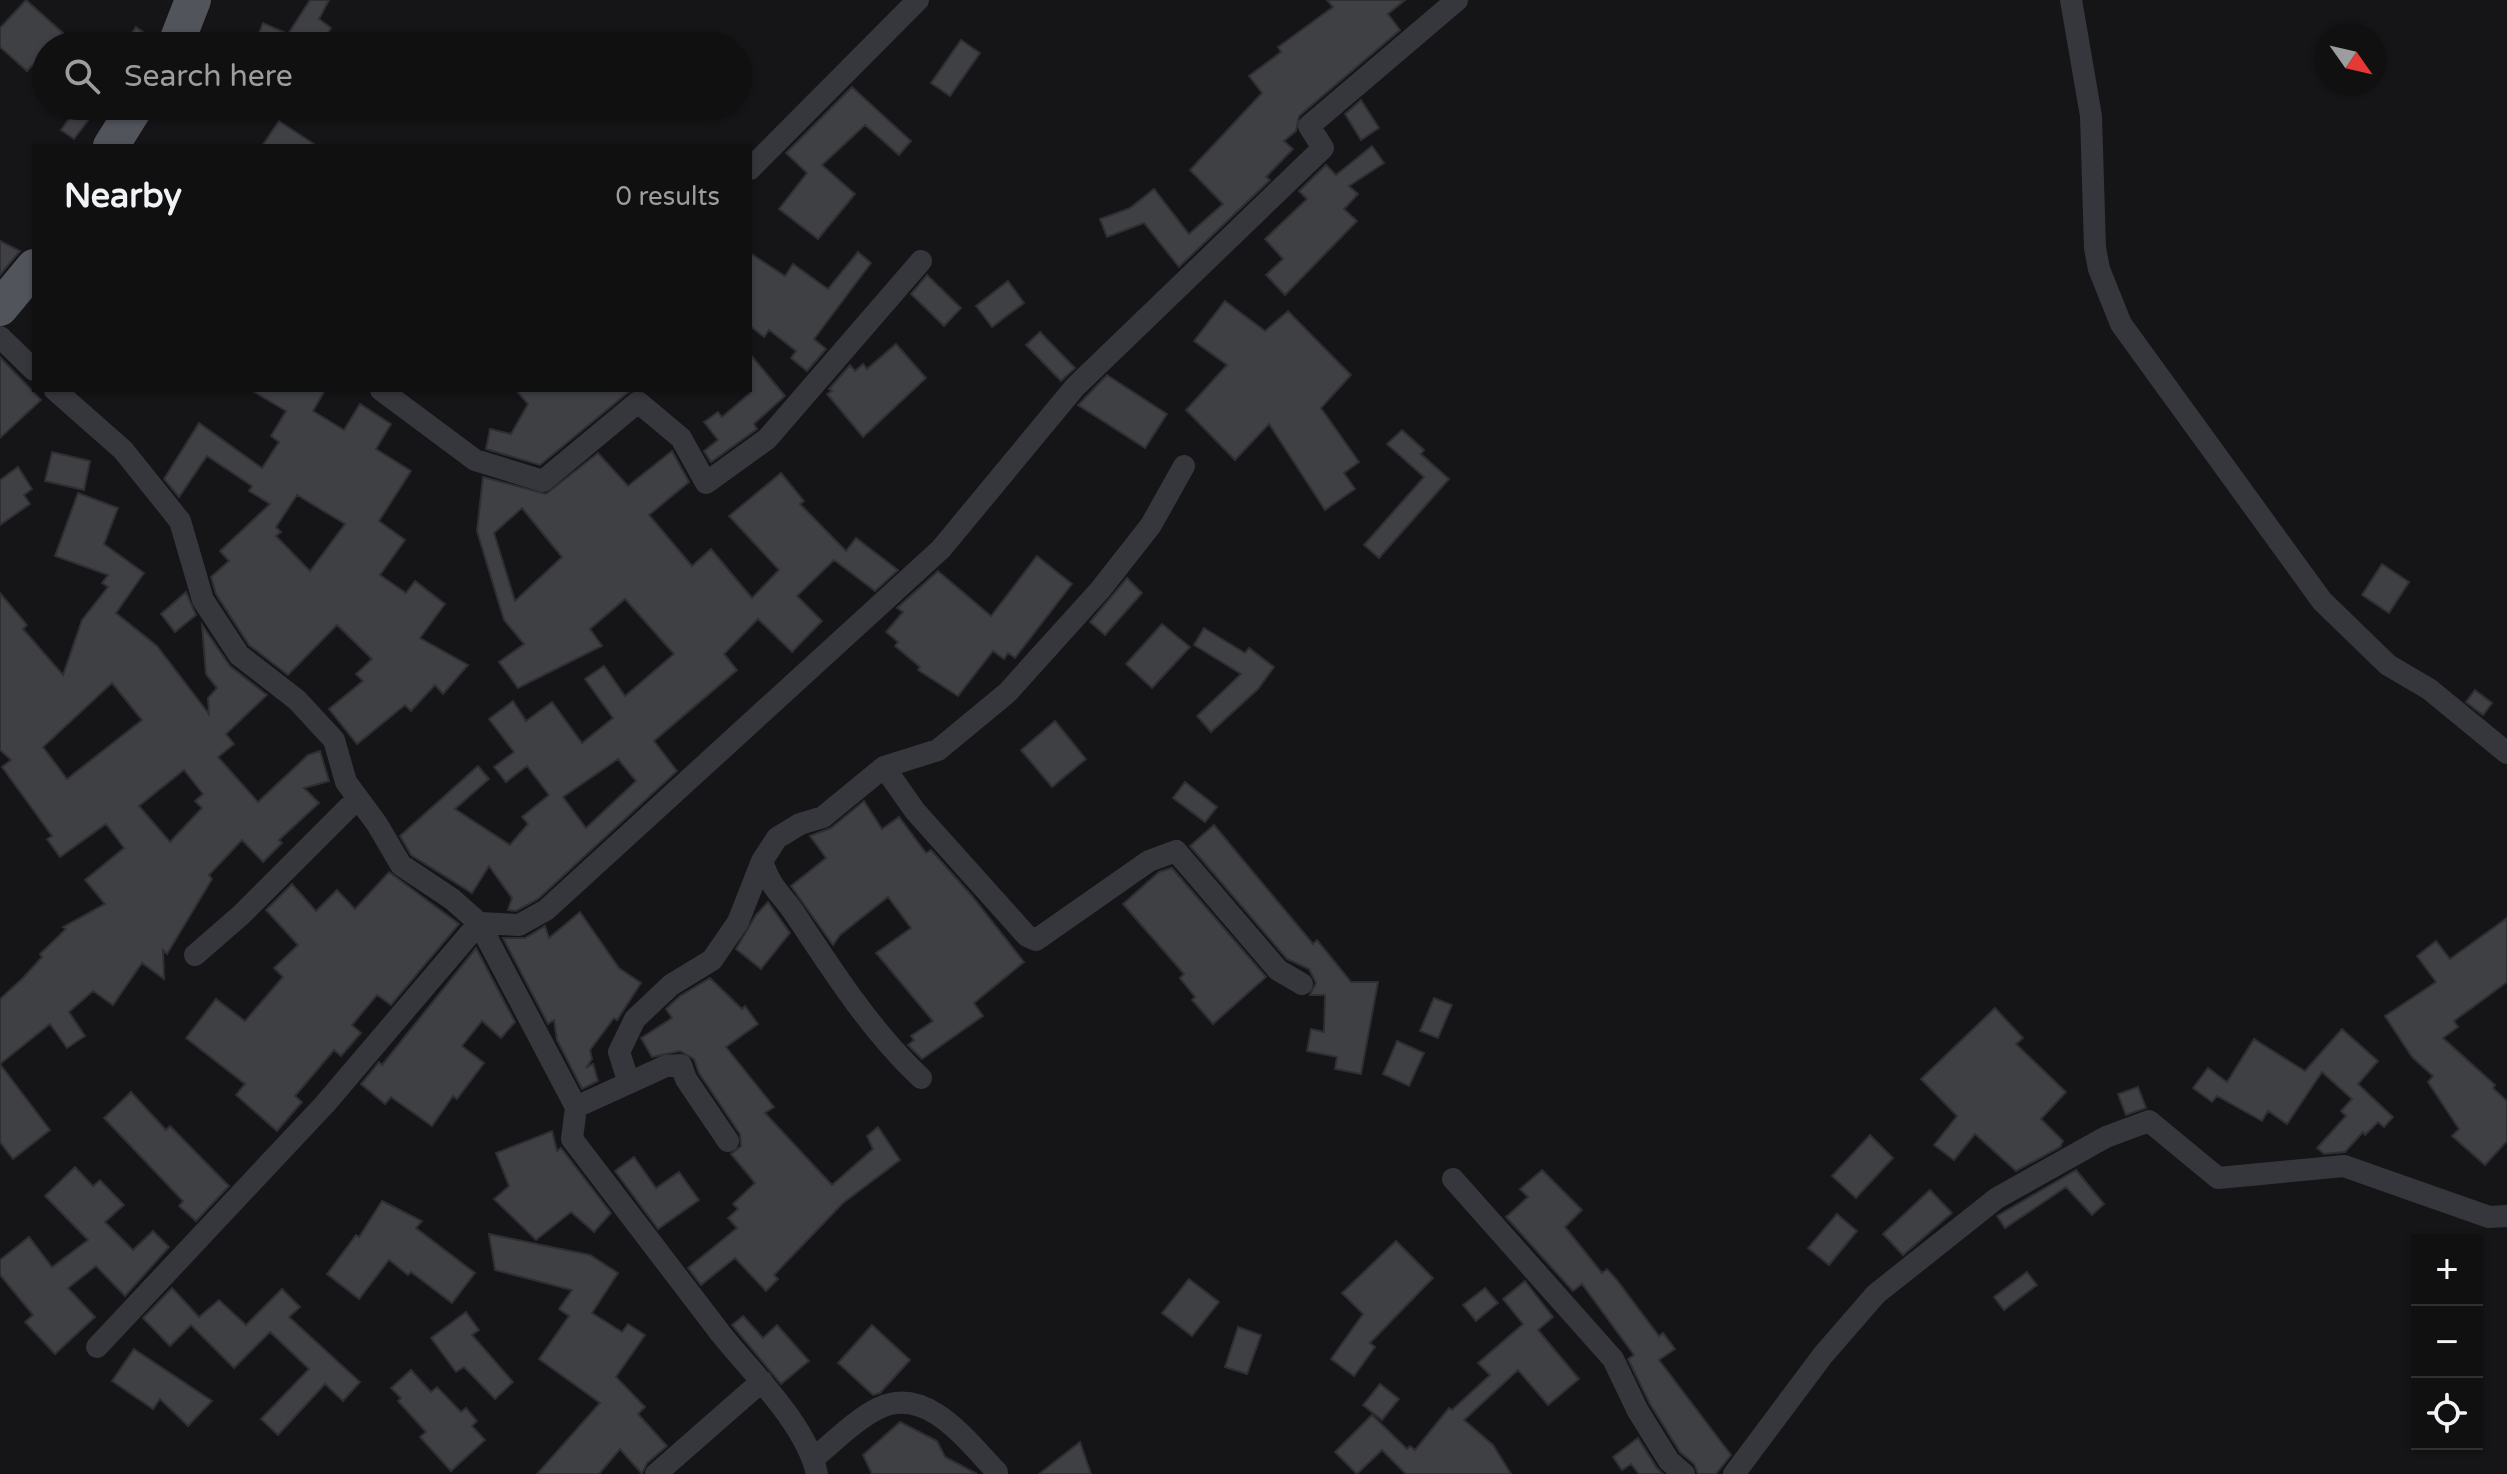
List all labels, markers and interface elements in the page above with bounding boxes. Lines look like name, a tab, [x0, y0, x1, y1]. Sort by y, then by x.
north arrow	[2315, 24, 2387, 96]
search box	[32, 32, 752, 120]
icon: search	[60, 54, 104, 98]
text: Search here	[124, 58, 293, 95]
text: Nearby	[64, 176, 182, 217]
text: 0 results	[615, 181, 720, 212]
map controls	[2411, 1234, 2483, 1450]
button: +	[2411, 1234, 2483, 1306]
button: −	[2411, 1306, 2483, 1378]
button: locate	[2411, 1378, 2483, 1450]

